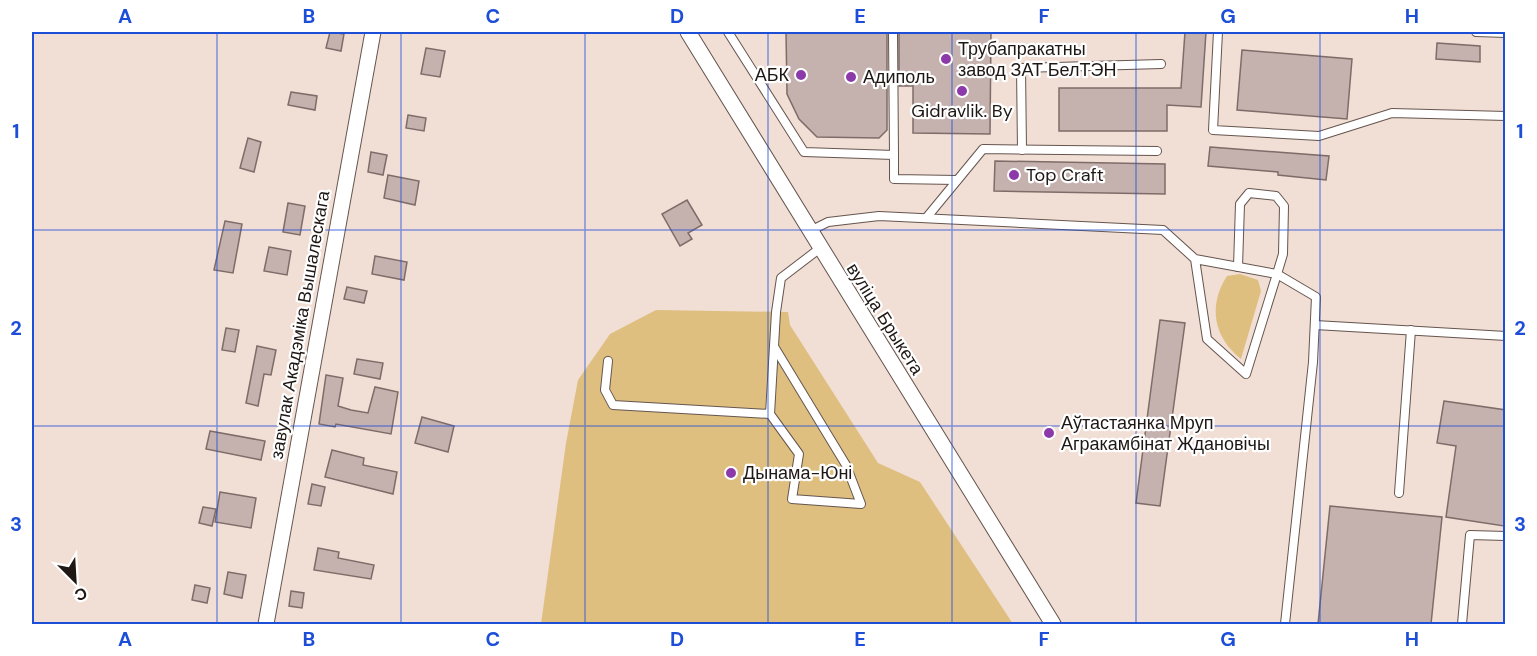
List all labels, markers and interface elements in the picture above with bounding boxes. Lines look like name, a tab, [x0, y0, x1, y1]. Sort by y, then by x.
text: A	[118, 3, 132, 29]
text: B	[303, 3, 315, 29]
text: C	[486, 3, 500, 29]
text: D	[670, 3, 684, 29]
text: E	[854, 3, 866, 29]
text: F	[1038, 3, 1050, 29]
text: G	[1220, 3, 1236, 29]
text: H	[1405, 3, 1419, 29]
place label: Трубапракатны завод ЗАТ БелТЭН	[958, 37, 1116, 82]
marker: Трубапракатны завод ЗАТ БелТЭН	[939, 52, 953, 66]
place label: АБК	[755, 63, 790, 87]
place label: Адиполь	[863, 65, 935, 89]
marker: АБК	[794, 68, 808, 82]
marker: Адиполь	[844, 70, 858, 84]
marker: Gidravlik. By	[955, 84, 969, 98]
place label: Gidravlik. By	[911, 99, 1013, 123]
text: 1	[12, 118, 20, 144]
text: 1	[1516, 118, 1524, 144]
place label: Top Craft	[1026, 163, 1104, 187]
marker: Top Craft	[1007, 168, 1021, 182]
street label: завулак Акадэміка Вышалескага	[265, 188, 336, 461]
street label: вуліца Брыкета	[841, 258, 930, 380]
text: 2	[10, 315, 22, 341]
text: 2	[1514, 315, 1526, 341]
place label: Аўтастаянка Мруп Агракамбінат Ждановічы	[1061, 411, 1270, 456]
marker: Аўтастаянка Мруп Агракамбінат Ждановічы	[1042, 426, 1056, 440]
place label: Дынама-Юні	[743, 461, 852, 485]
marker: Дынама-Юні	[724, 466, 738, 480]
text: 3	[10, 511, 22, 537]
text: 3	[1514, 511, 1526, 537]
north arrow	[45, 551, 105, 611]
text: С	[71, 582, 90, 606]
text: A	[118, 626, 132, 652]
text: B	[303, 626, 315, 652]
text: C	[486, 626, 500, 652]
text: D	[670, 626, 684, 652]
text: E	[854, 626, 866, 652]
text: F	[1038, 626, 1050, 652]
text: G	[1220, 626, 1236, 652]
text: H	[1405, 626, 1419, 652]

